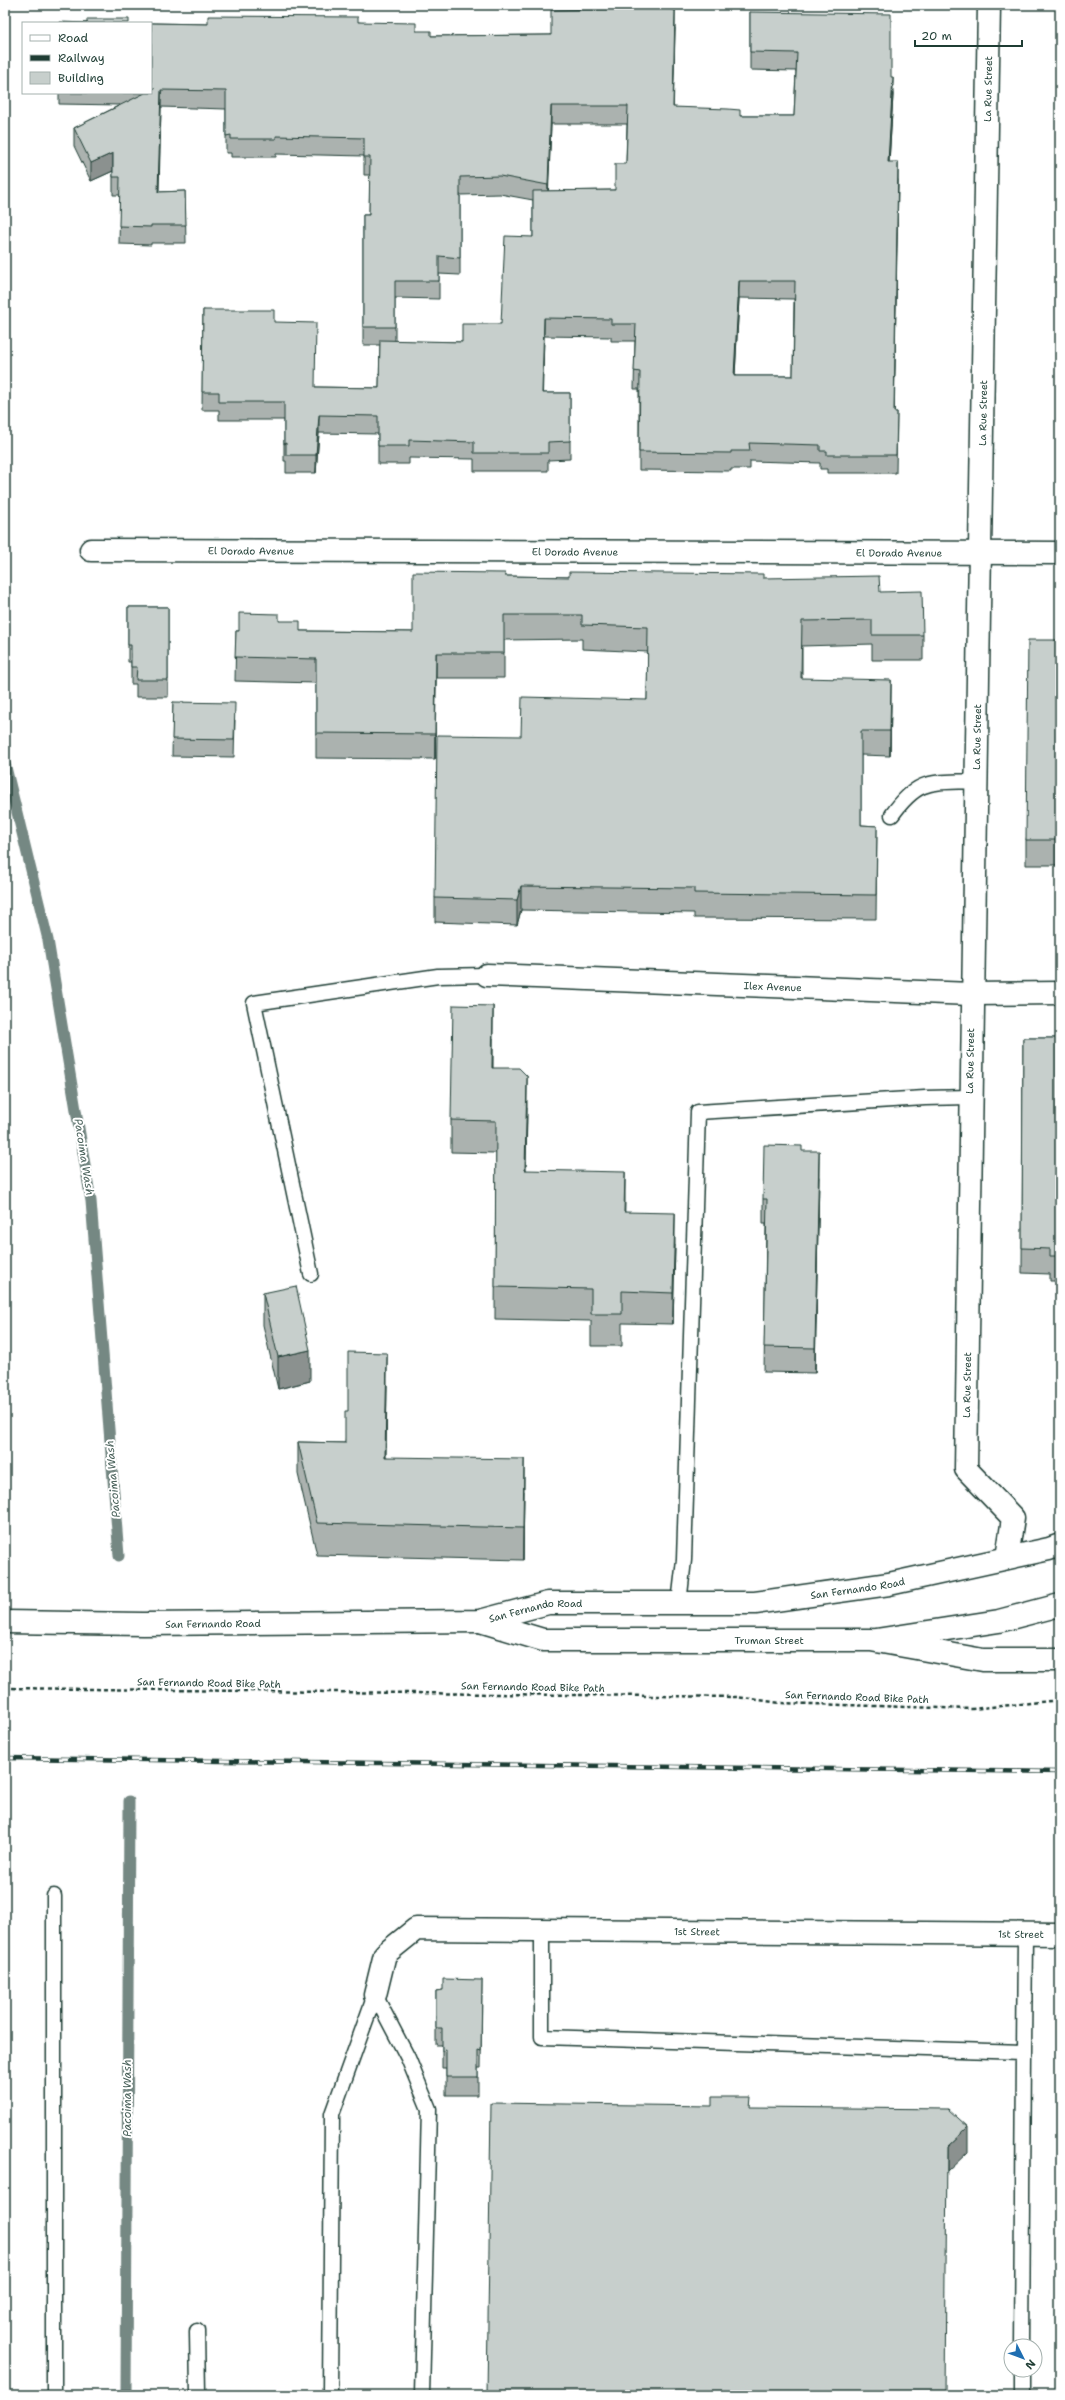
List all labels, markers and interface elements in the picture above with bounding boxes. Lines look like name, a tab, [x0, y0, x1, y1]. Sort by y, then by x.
legend	[22, 22, 152, 94]
scale bar	[915, 22, 1022, 48]
text: 20 m	[921, 28, 952, 44]
text: Road	[58, 30, 89, 46]
text: Railway	[58, 50, 105, 66]
street label: La Rue Street	[981, 56, 995, 122]
text: Building	[58, 70, 104, 86]
street label: La Rue Street	[976, 380, 990, 446]
street label: El Dorado Avenue	[208, 544, 294, 557]
street label: El Dorado Avenue	[532, 545, 618, 558]
street label: El Dorado Avenue	[856, 546, 942, 559]
street label: La Rue Street	[970, 704, 984, 770]
street label: Ilex Avenue	[744, 979, 802, 994]
street label: La Rue Street	[963, 1028, 977, 1094]
water label: Pacoima Wash	[71, 1118, 97, 1196]
street label: La Rue Street	[960, 1352, 974, 1418]
water label: Pacoima Wash	[102, 1440, 124, 1518]
street label: San Fernando Road	[809, 1574, 907, 1602]
street label: San Fernando Road	[487, 1597, 583, 1625]
street label: San Fernando Road	[165, 1616, 261, 1630]
street label: Truman Street	[735, 1634, 804, 1647]
street label: San Fernando Road Bike Path	[137, 1675, 281, 1691]
street label: San Fernando Road Bike Path	[461, 1679, 605, 1695]
street label: San Fernando Road Bike Path	[785, 1688, 929, 1706]
street label: 1st Street	[674, 1925, 720, 1938]
street label: 1st Street	[998, 1927, 1044, 1940]
water label: Pacoima Wash	[120, 2059, 135, 2137]
north arrow	[1003, 2338, 1043, 2378]
text: N	[1021, 2356, 1039, 2373]

